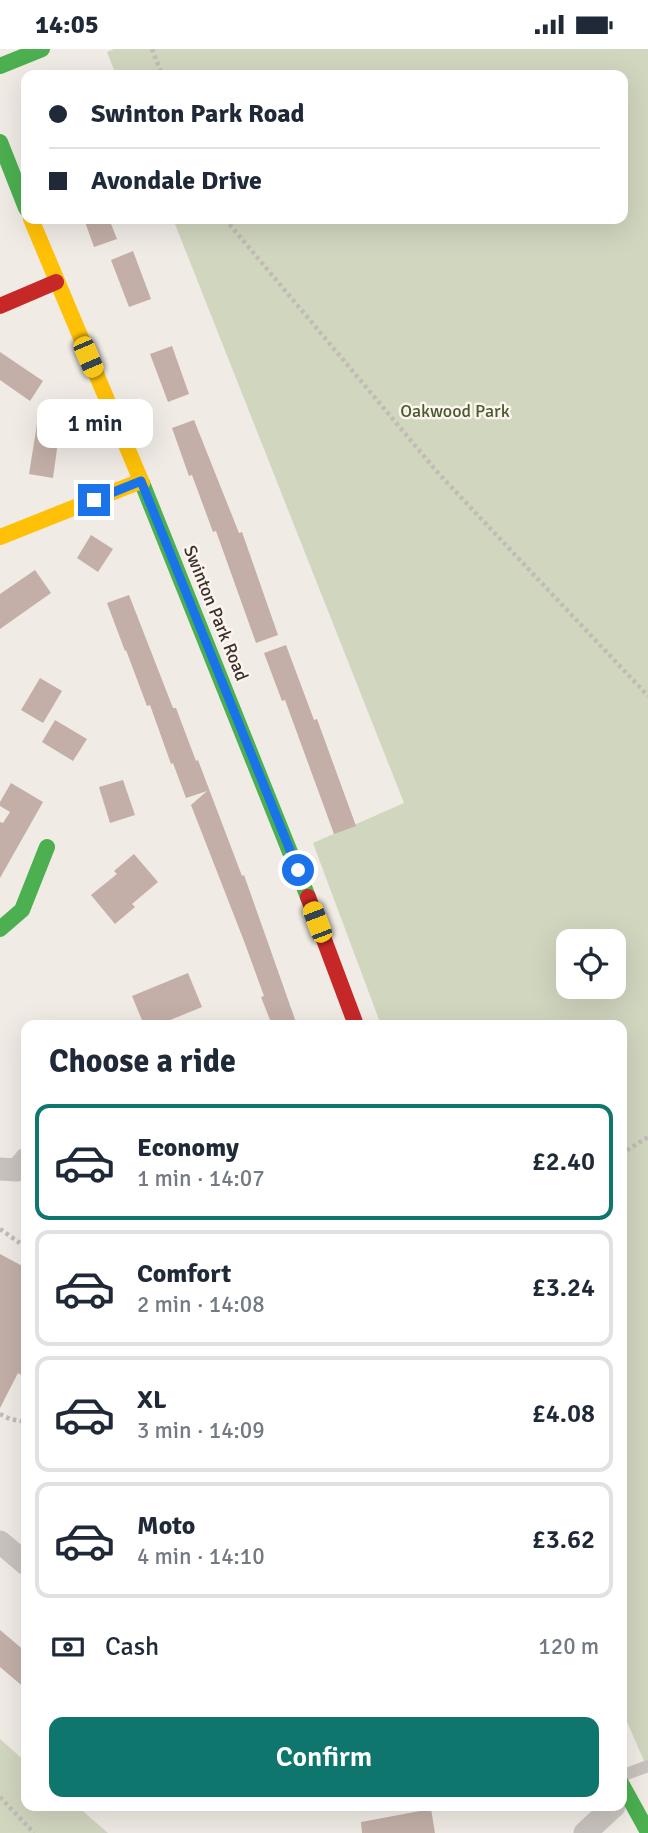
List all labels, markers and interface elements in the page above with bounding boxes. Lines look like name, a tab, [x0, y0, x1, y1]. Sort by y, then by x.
text: 14:05	[35, 9, 99, 41]
text: Swinton Park Road	[91, 98, 304, 130]
text: Avondale Drive	[91, 165, 262, 197]
car	[71, 334, 106, 380]
callout: 1 min	[36, 399, 152, 447]
park label: Oakwood Park	[400, 400, 510, 422]
text: 1 min	[67, 409, 123, 438]
route end	[78, 484, 110, 516]
street label: Swinton Park Road	[179, 542, 253, 684]
route start	[282, 854, 314, 886]
car	[300, 899, 335, 945]
map controls	[556, 929, 626, 999]
button: locate	[556, 929, 626, 999]
text: Choose a ride	[49, 1042, 236, 1081]
icon: car	[53, 1131, 116, 1194]
text: Economy	[137, 1132, 239, 1164]
text: £2.40	[532, 1146, 595, 1178]
text: 1 min · 14:07	[137, 1164, 265, 1193]
icon: car	[53, 1257, 116, 1320]
text: Comfort	[137, 1258, 231, 1290]
text: £3.24	[532, 1272, 595, 1304]
text: 2 min · 14:08	[137, 1290, 265, 1319]
icon: car	[53, 1383, 116, 1446]
text: XL	[137, 1384, 167, 1416]
text: £4.08	[532, 1398, 595, 1430]
text: 3 min · 14:09	[137, 1416, 265, 1445]
icon: car	[53, 1509, 116, 1572]
text: Moto	[137, 1510, 195, 1542]
text: £3.62	[532, 1524, 595, 1556]
text: 4 min · 14:10	[137, 1542, 265, 1571]
icon: cash	[49, 1628, 87, 1666]
text: Cash	[105, 1631, 159, 1663]
text: 120 m	[538, 1632, 599, 1661]
button: Confirm	[49, 1717, 599, 1797]

